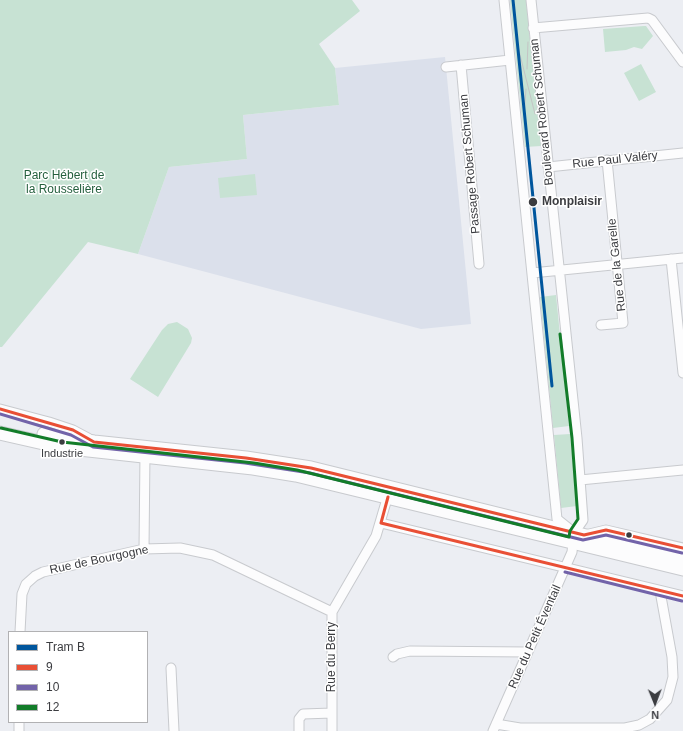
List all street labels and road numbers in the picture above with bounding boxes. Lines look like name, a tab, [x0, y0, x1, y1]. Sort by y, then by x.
street label: Boulevard Robert Schuman	[527, 38, 557, 186]
street label: Passage Robert Schuman	[457, 94, 483, 234]
street label: Rue Paul Valéry	[572, 148, 658, 172]
street label: Rue de la Garelle	[605, 218, 629, 312]
street label: Rue de Bourgogne	[48, 542, 150, 578]
street label: Rue du Petit Éventail	[506, 583, 564, 691]
street label: Rue du Berry	[325, 622, 339, 692]

